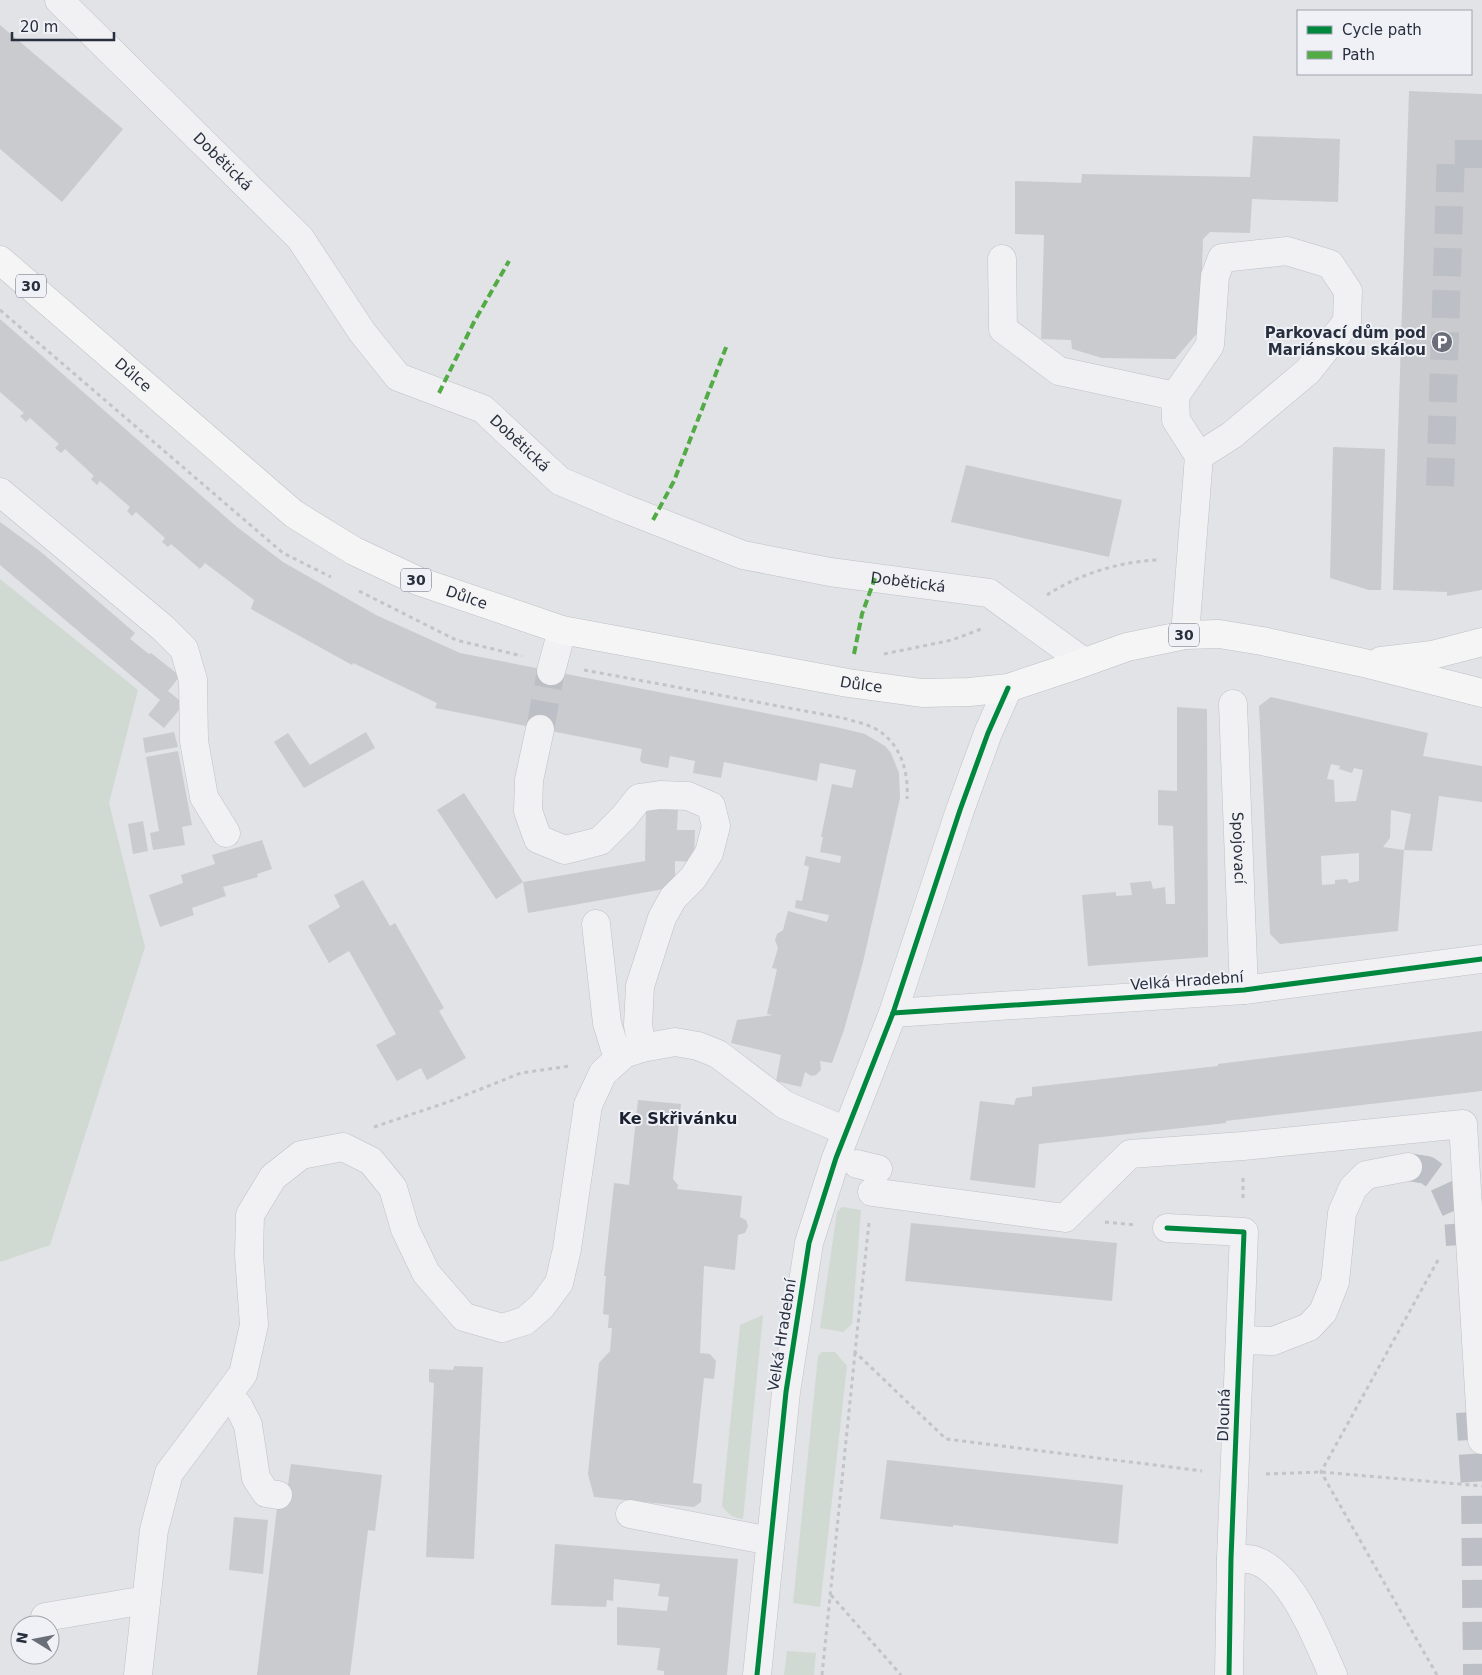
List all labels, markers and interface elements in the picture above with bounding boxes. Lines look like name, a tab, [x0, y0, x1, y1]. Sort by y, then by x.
scale bar	[12, 10, 115, 42]
legend	[1297, 10, 1472, 75]
text: 20 m	[20, 18, 58, 36]
text: Cycle path	[1342, 21, 1422, 39]
text: Path	[1342, 46, 1375, 64]
street label: Dobětická	[189, 129, 256, 195]
road number: 30	[16, 274, 46, 298]
place label: Parkovací dům pod Mariánskou skálou	[1265, 324, 1426, 359]
parking icon: Parkovací dům pod Mariánskou skálou	[1430, 330, 1454, 354]
street label: Důlce	[111, 354, 155, 396]
street label: Dobětická	[486, 411, 553, 476]
road number: 30	[401, 568, 431, 592]
street label: Dobětická	[869, 568, 947, 596]
street label: Důlce	[443, 582, 490, 613]
road number: 30	[1169, 624, 1199, 646]
street label: Důlce	[838, 673, 884, 697]
street label: Spojovací	[1228, 812, 1249, 885]
street label: Velká Hradební	[1130, 968, 1245, 994]
district label: Ke Skřivánku	[619, 1109, 737, 1128]
street label: Velká Hradební	[764, 1277, 800, 1392]
street label: Dlouhá	[1214, 1388, 1234, 1442]
north arrow	[10, 1615, 60, 1665]
text: N	[13, 1631, 31, 1645]

